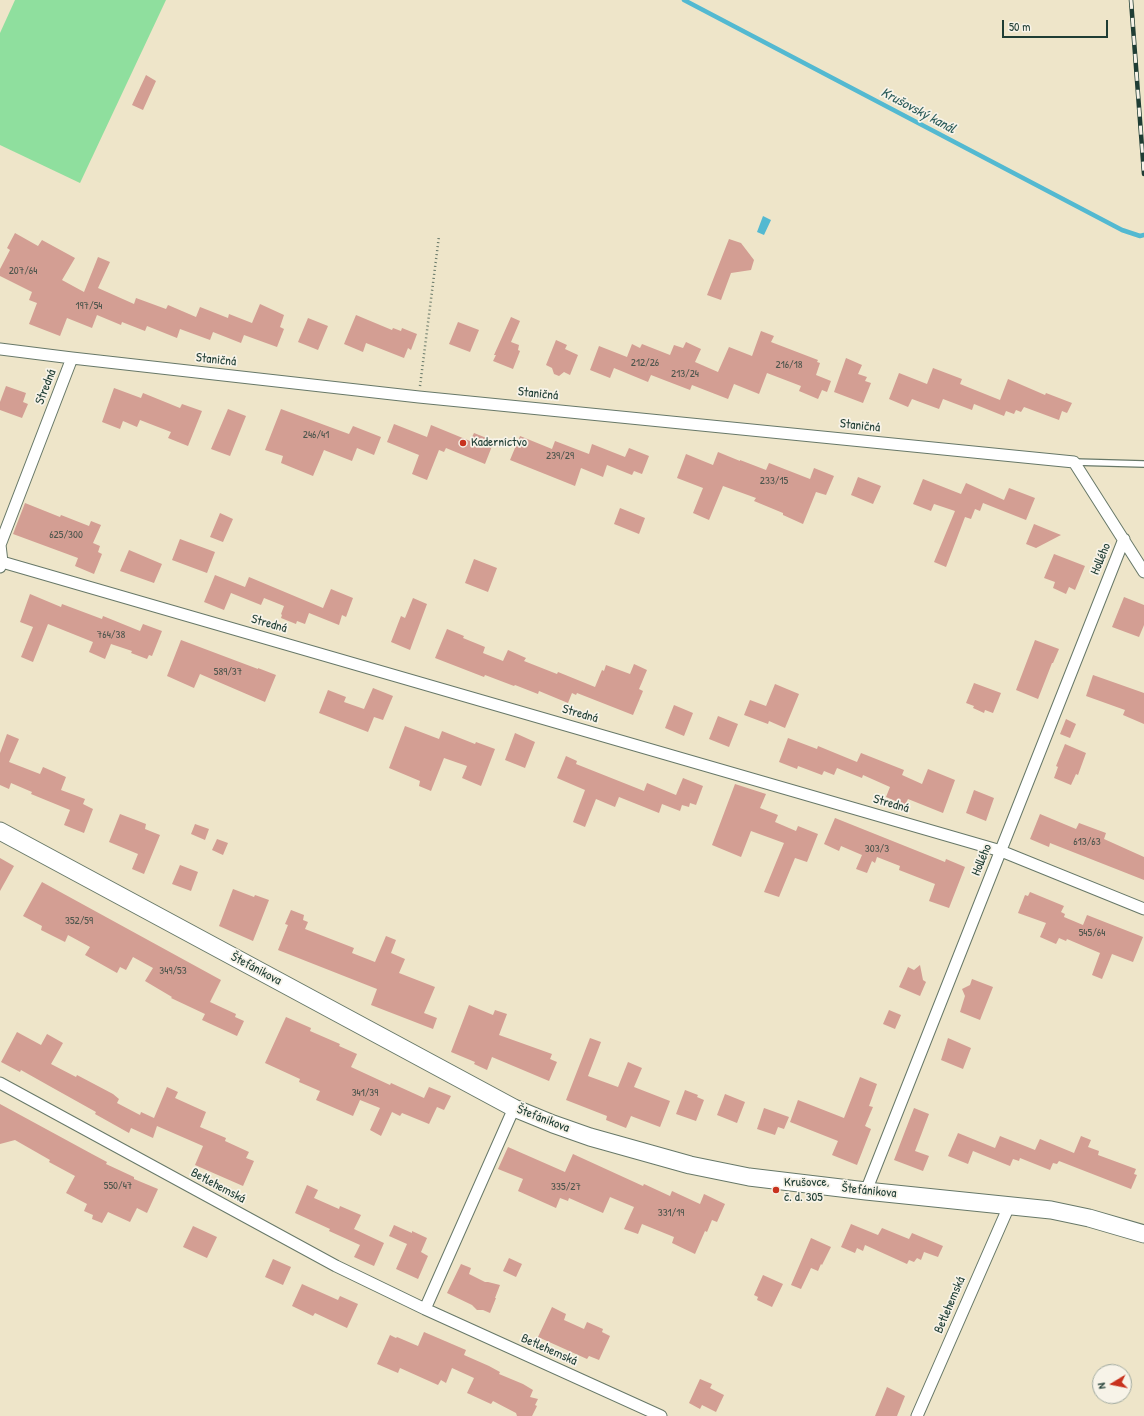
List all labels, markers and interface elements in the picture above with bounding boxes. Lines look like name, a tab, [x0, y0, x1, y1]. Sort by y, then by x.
scale bar	[1004, 12, 1110, 38]
text: 50 m	[1009, 18, 1030, 35]
water label: Krušovský kanál	[878, 84, 958, 138]
house number: 207/64	[9, 264, 37, 278]
house number: 197/54	[76, 299, 102, 313]
street label: Staničná	[195, 350, 237, 370]
house number: 212/26	[631, 356, 659, 370]
house number: 216/18	[776, 358, 802, 372]
street label: Stredná	[32, 367, 60, 407]
house number: 213/24	[671, 367, 699, 381]
street label: Staničná	[517, 384, 559, 404]
street label: Staničná	[839, 416, 881, 436]
house number: 246/41	[303, 428, 329, 442]
place label: Kaderníctvo	[471, 435, 527, 451]
marker: Kaderníctvo	[458, 438, 468, 448]
house number: 239/29	[546, 449, 574, 463]
house number: 233/15	[760, 474, 788, 488]
house number: 625/300	[49, 528, 83, 542]
street label: Hollého	[1088, 541, 1114, 577]
street label: Stredná	[249, 611, 289, 637]
house number: 764/38	[97, 628, 125, 642]
house number: 589/37	[214, 665, 242, 679]
street label: Stredná	[560, 701, 600, 727]
street label: Stredná	[871, 791, 911, 817]
house number: 613/63	[1073, 835, 1101, 849]
house number: 303/3	[865, 842, 889, 856]
street label: Hollého	[969, 842, 995, 878]
house number: 352/59	[65, 914, 93, 928]
house number: 545/64	[1079, 926, 1105, 940]
street label: Štefánikova	[228, 949, 284, 989]
house number: 349/53	[159, 964, 187, 978]
house number: 341/39	[352, 1086, 378, 1100]
street label: Štefánikova	[514, 1102, 572, 1136]
street label: Betlehemská	[188, 1165, 248, 1207]
place label: Krušovce, č. d. 305	[784, 1175, 829, 1206]
house number: 550/47	[104, 1179, 132, 1193]
house number: 335/27	[551, 1180, 581, 1194]
street label: Štefánikova	[841, 1180, 897, 1202]
marker: Krušovce, č. d. 305	[771, 1185, 781, 1195]
house number: 331/19	[658, 1206, 684, 1220]
street label: Betlehemská	[931, 1274, 969, 1336]
street label: Betlehemská	[518, 1331, 580, 1369]
north arrow	[1092, 1364, 1132, 1404]
text: N	[1094, 1382, 1109, 1390]

